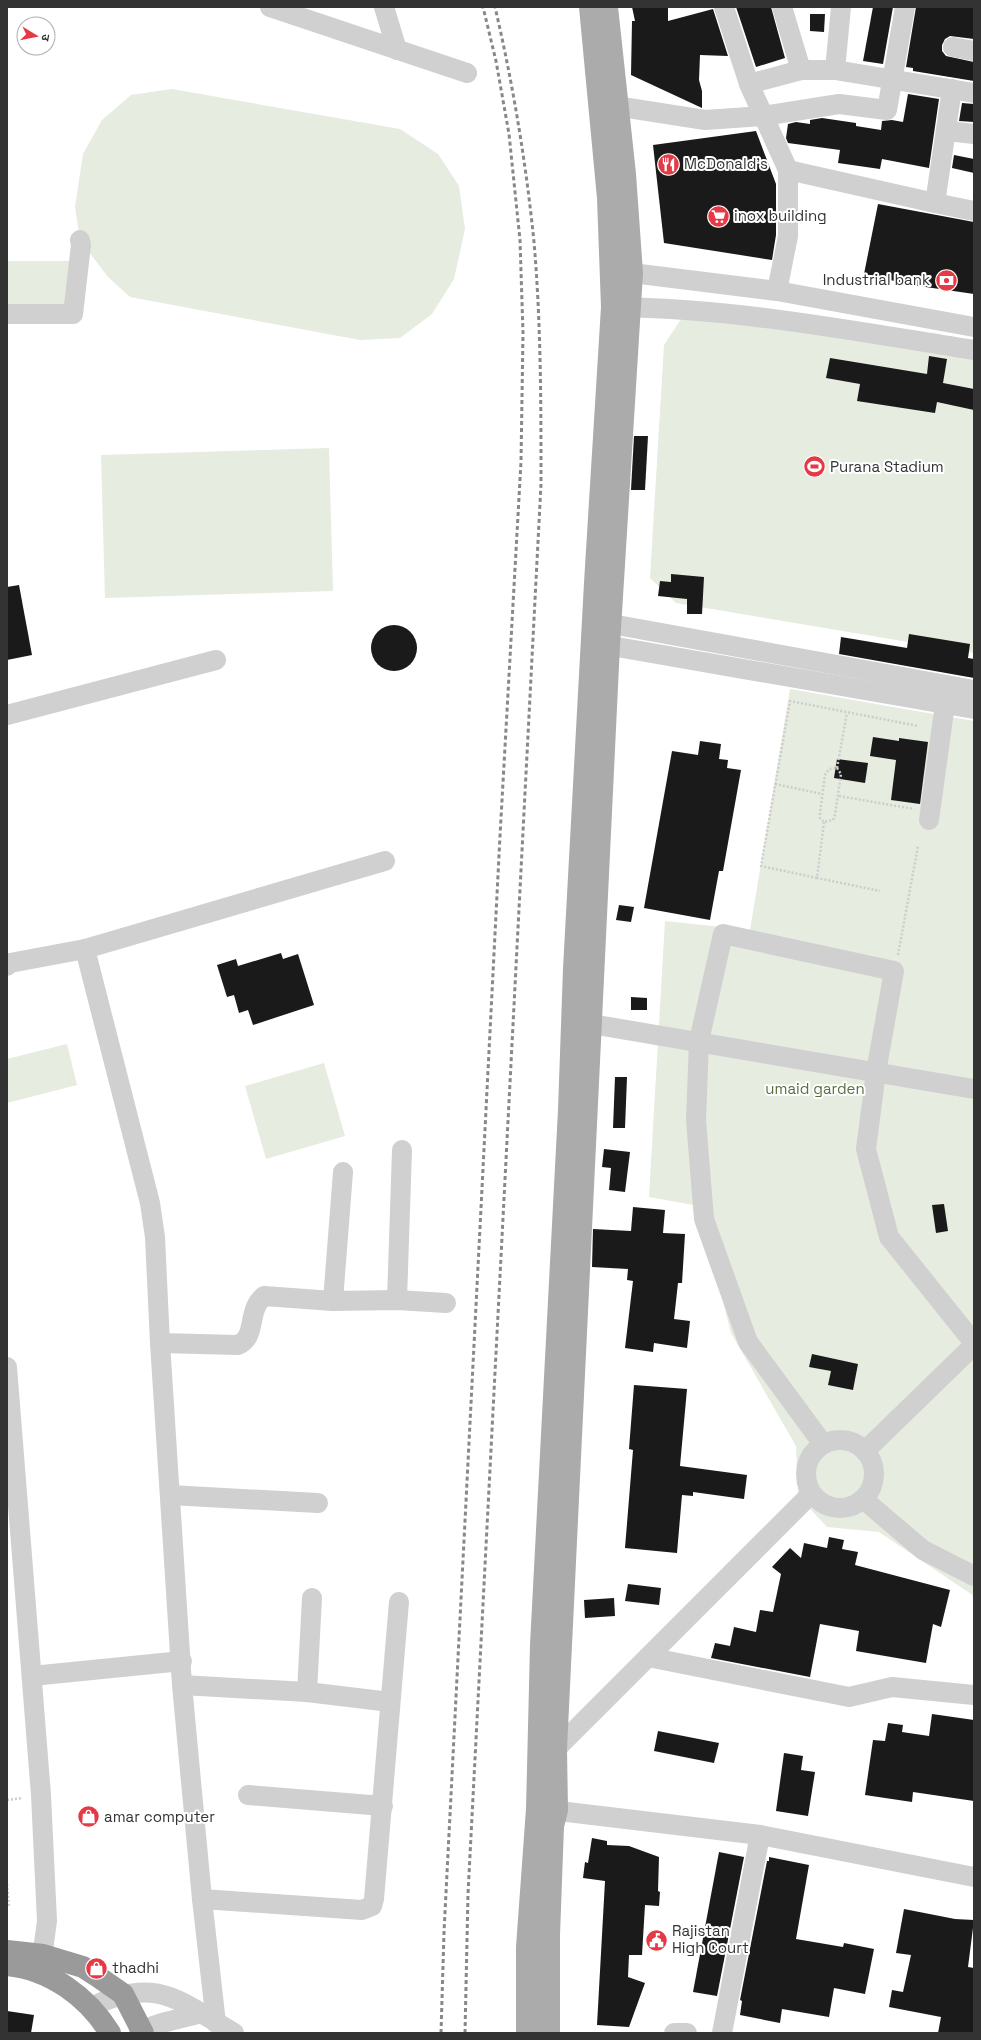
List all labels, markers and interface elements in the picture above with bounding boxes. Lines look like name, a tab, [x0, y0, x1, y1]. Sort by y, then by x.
north arrow	[16, 16, 56, 56]
text: उ	[38, 33, 53, 43]
restaurant icon: McDonald's	[656, 151, 682, 177]
place label: McDonald's	[684, 154, 768, 173]
supermarket icon: inox building	[706, 203, 732, 229]
place label: inox building	[734, 206, 827, 225]
bank icon: Industrial bank	[933, 267, 959, 293]
place label: Industrial bank	[823, 270, 930, 289]
sports icon: Purana Stadium	[802, 454, 828, 480]
place label: Purana Stadium	[830, 457, 944, 476]
park label: umaid garden	[765, 1079, 865, 1098]
shop icon: amar computer	[75, 1804, 101, 1830]
place label: amar computer	[104, 1807, 215, 1826]
place label: Rajistan High Court	[672, 1921, 749, 1957]
public building icon: Rajistan High Court	[643, 1927, 669, 1953]
shop icon: thadhi	[84, 1955, 110, 1981]
place label: thadhi	[112, 1958, 159, 1977]

